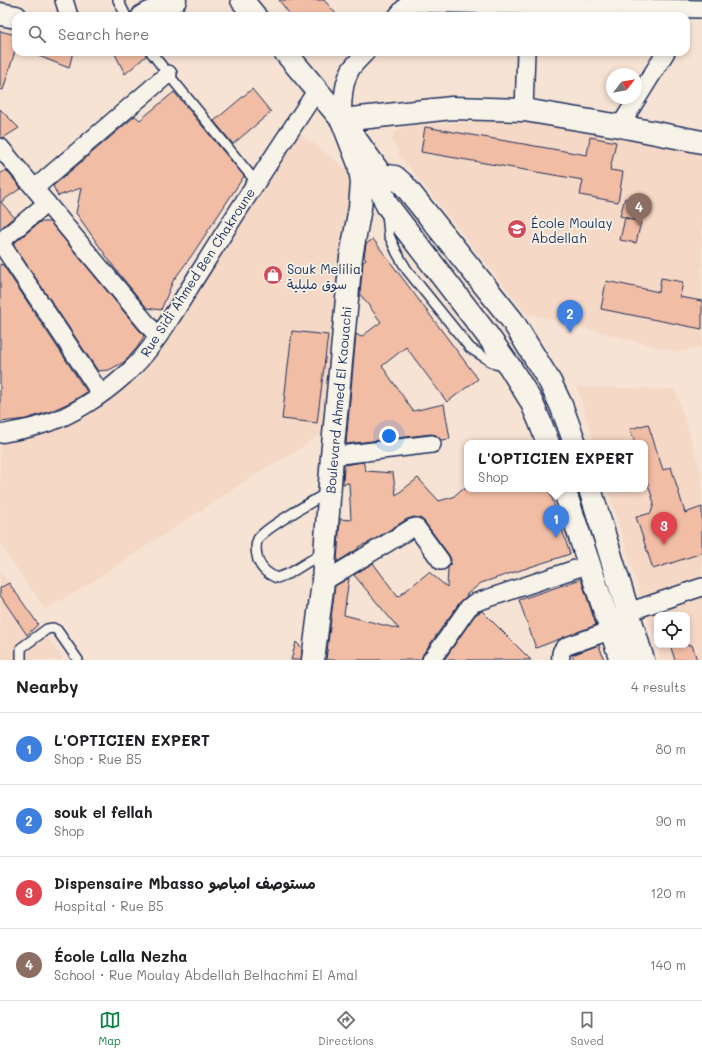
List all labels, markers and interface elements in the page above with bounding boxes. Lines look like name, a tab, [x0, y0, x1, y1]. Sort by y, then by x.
search box	[12, 12, 690, 56]
icon: search	[26, 23, 48, 45]
text: Search here	[58, 24, 149, 44]
north arrow	[606, 68, 642, 104]
street label: Rue Sidi Ahmed Ben Chakroune	[136, 184, 258, 360]
pin: 4	[626, 193, 652, 226]
place label: École Moulay Abdellah	[531, 214, 613, 246]
school or university icon: École Moulay Abdellah	[506, 218, 528, 240]
place label: Souk Melilia سوق مليلية	[287, 260, 361, 293]
shop icon: Souk Melilia سوق مليلية	[262, 264, 284, 286]
pin: 2	[557, 300, 583, 333]
street label: Boulevard Ahmed El Kaouachi	[321, 306, 355, 494]
your location	[379, 426, 399, 446]
popup	[464, 440, 648, 492]
text: L'OPTICIEN EXPERT	[478, 448, 634, 468]
text: Shop	[478, 468, 509, 485]
pin: 1	[543, 505, 569, 538]
pin: 3	[651, 512, 677, 545]
map controls	[654, 612, 690, 648]
button: locate	[654, 612, 690, 648]
text: Nearby	[16, 675, 78, 697]
text: 4 results	[631, 678, 686, 695]
text: L'OPTICIEN EXPERT	[54, 730, 210, 750]
text: 1	[26, 740, 32, 757]
text: 80 m	[656, 740, 686, 757]
text: Shop · Rue B5	[54, 750, 142, 767]
text: souk el fellah	[54, 802, 153, 822]
text: 2	[25, 812, 33, 829]
text: 90 m	[656, 812, 686, 829]
text: Shop	[54, 822, 84, 839]
text: Dispensaire Mbasso مستوصف امباصو	[54, 873, 316, 893]
text: 3	[25, 884, 33, 901]
text: 120 m	[650, 884, 686, 901]
text: Hospital · Rue B5	[54, 897, 164, 914]
text: École Lalla Nezha	[54, 946, 187, 966]
text: 4	[25, 956, 33, 973]
text: 140 m	[650, 956, 686, 973]
text: School · Rue Moulay Abdellah Belhachmi El Amal	[54, 966, 358, 983]
tab: Map	[99, 1009, 121, 1048]
tab: Directions	[318, 1009, 374, 1048]
tab: Saved	[571, 1009, 603, 1048]

